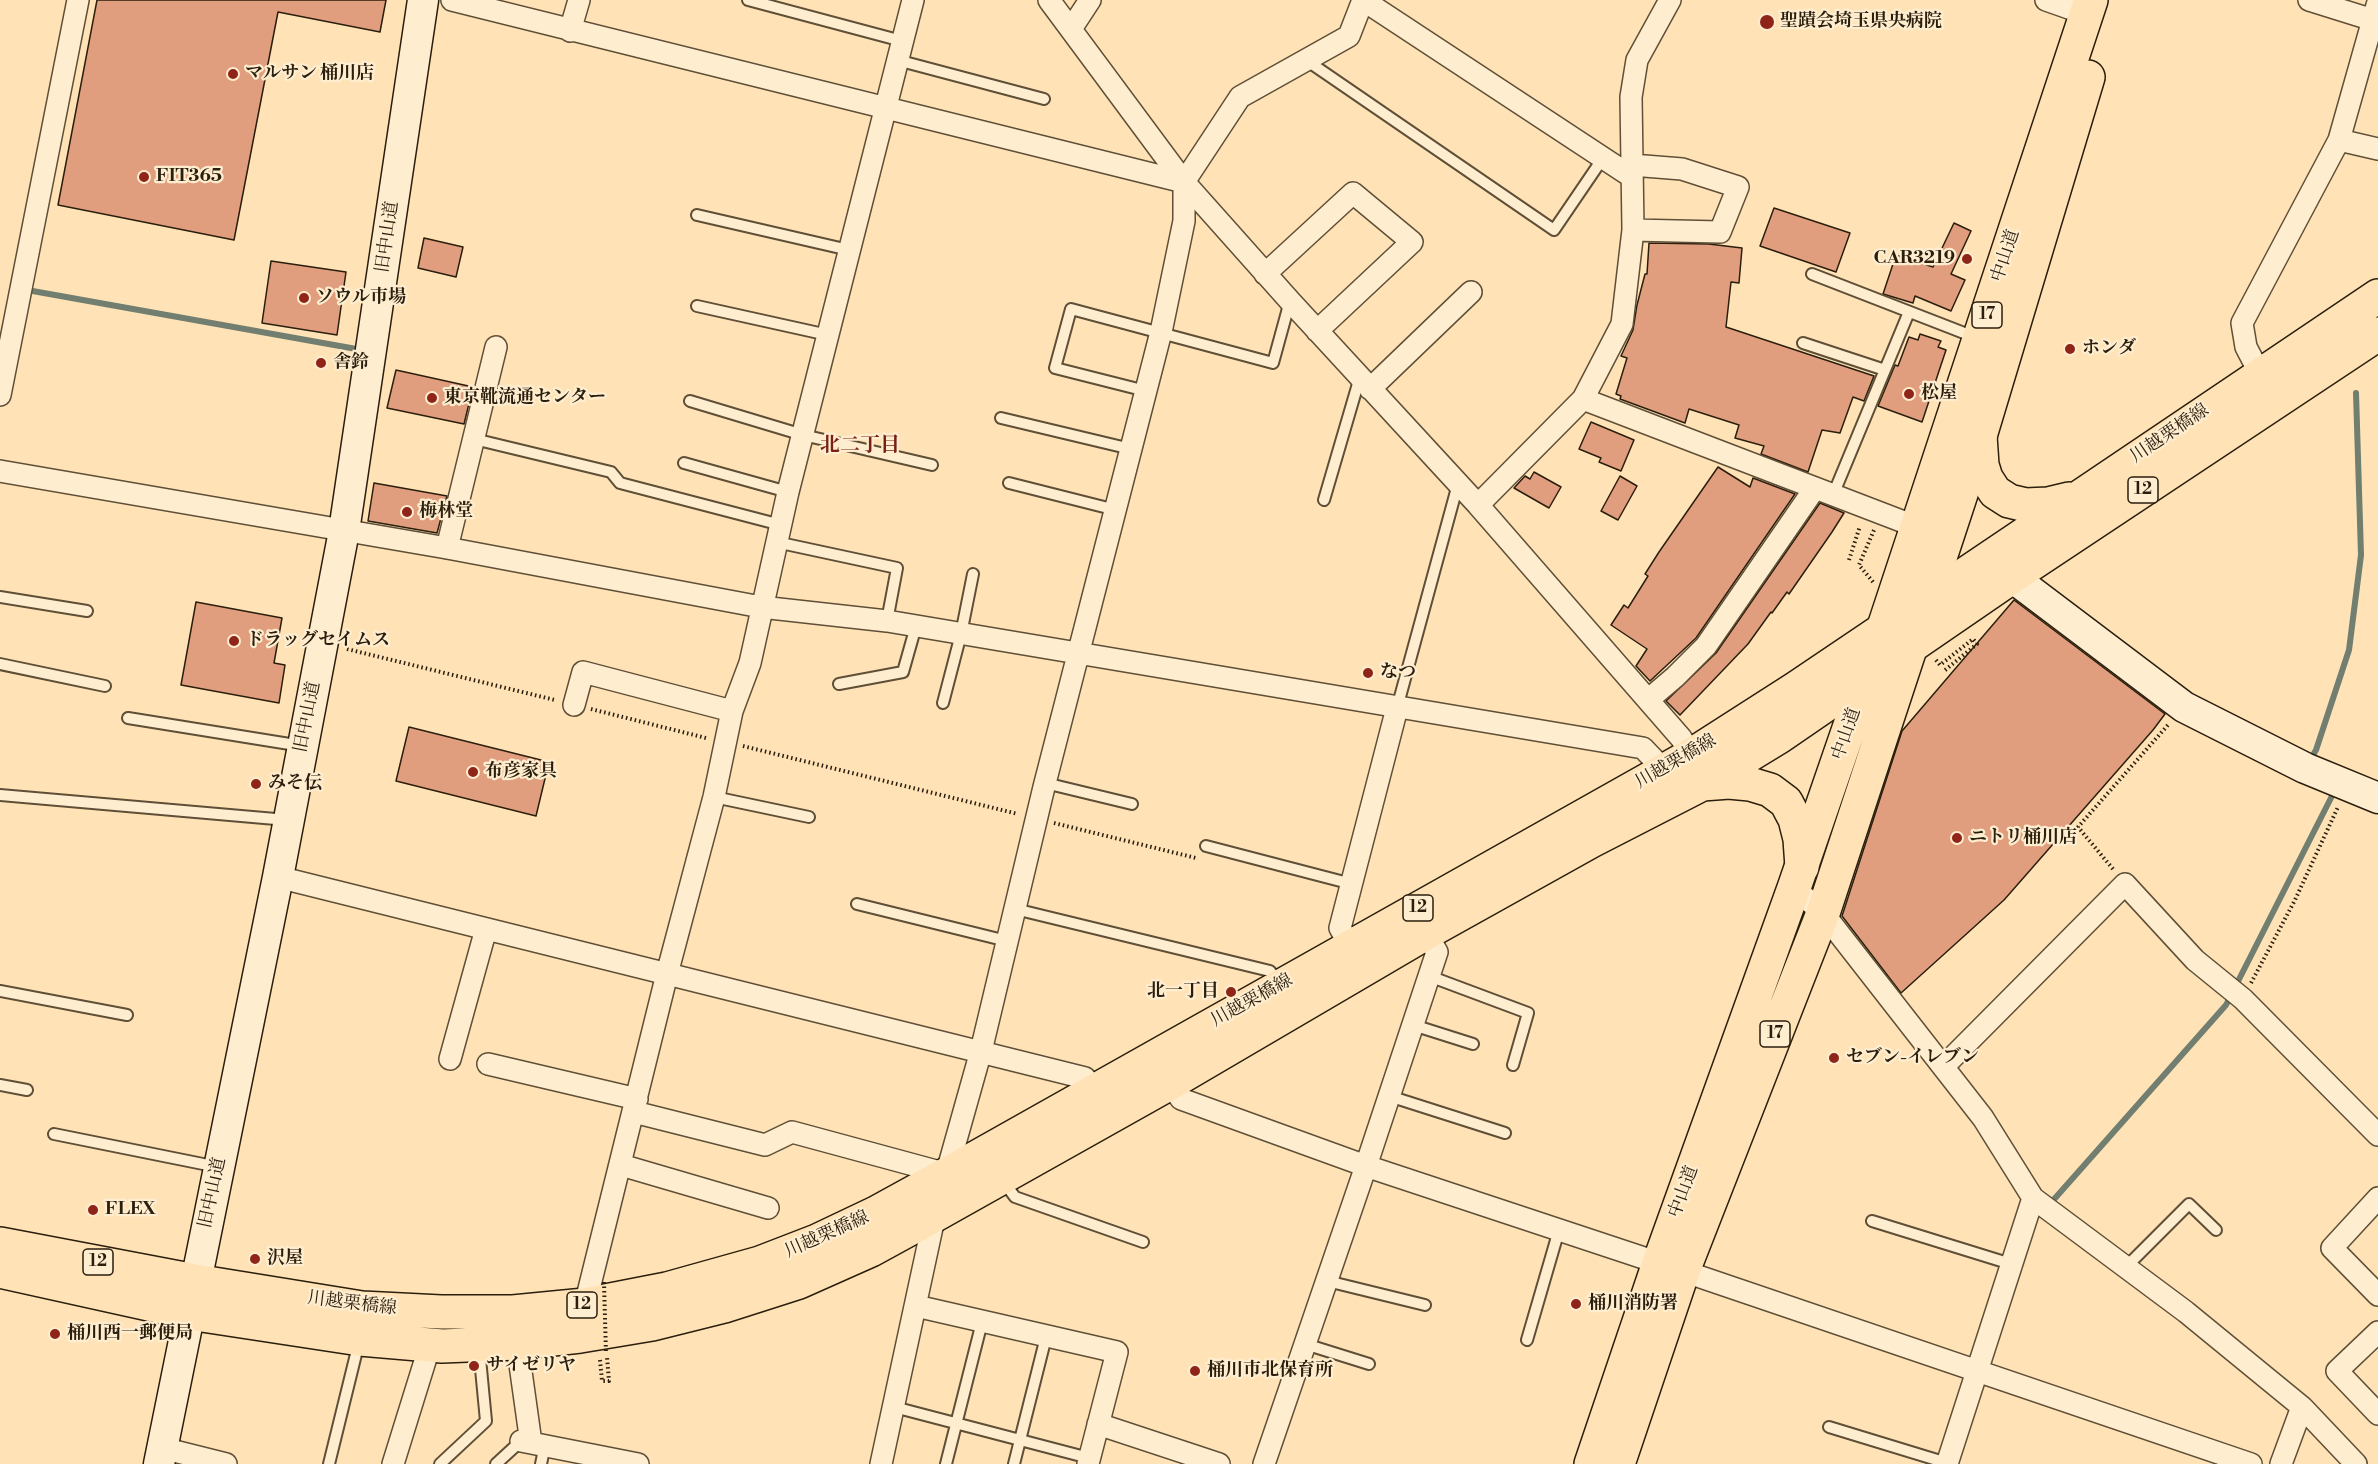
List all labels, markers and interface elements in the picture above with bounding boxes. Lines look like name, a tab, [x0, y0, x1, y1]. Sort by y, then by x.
place label: 聖蹟会埼玉県央病院	[1780, 11, 1942, 33]
marker: 聖蹟会埼玉県央病院	[1758, 13, 1776, 31]
place label: マルサン 桶川店	[245, 63, 374, 85]
marker: マルサン 桶川店	[226, 67, 240, 81]
place label: FIT365	[156, 166, 222, 188]
marker: FIT365	[137, 170, 151, 184]
street label: 旧中山道	[372, 200, 404, 274]
street label: 中山道	[1987, 227, 2025, 285]
place label: CAR3219	[1874, 248, 1955, 270]
marker: CAR3219	[1960, 252, 1974, 266]
place label: ソウル市場	[316, 287, 406, 309]
marker: ソウル市場	[297, 291, 311, 305]
road number: 17	[1972, 302, 2002, 328]
place label: ホンダ	[2082, 338, 2136, 360]
marker: ホンダ	[2063, 342, 2077, 356]
place label: 舎鈴	[333, 352, 369, 374]
marker: 舎鈴	[314, 356, 328, 370]
place label: 松屋	[1921, 383, 1957, 405]
place label: 東京靴流通センター	[444, 387, 606, 409]
marker: 松屋	[1902, 387, 1916, 401]
marker: 東京靴流通センター	[425, 391, 439, 405]
street label: 川越栗橋線	[2127, 400, 2213, 468]
district label: 北二丁目	[820, 434, 900, 458]
road number: 12	[2128, 477, 2158, 503]
place label: 梅林堂	[419, 501, 473, 523]
marker: 梅林堂	[400, 505, 414, 519]
place label: ドラッグセイムス	[246, 630, 390, 652]
marker: ドラッグセイムス	[227, 634, 241, 648]
place label: なつ	[1380, 662, 1416, 684]
marker: なつ	[1361, 666, 1375, 680]
street label: 旧中山道	[291, 680, 325, 754]
street label: 中山道	[1828, 705, 1866, 763]
street label: 川越栗橋線	[1632, 730, 1720, 794]
place label: 布彦家具	[485, 761, 557, 783]
marker: 布彦家具	[466, 765, 480, 779]
place label: みそ伝	[268, 773, 322, 795]
marker: みそ伝	[249, 777, 263, 791]
place label: ニトリ桶川店	[1969, 827, 2077, 849]
marker: ニトリ桶川店	[1950, 831, 1964, 845]
road number: 12	[1403, 895, 1433, 921]
street label: 川越栗橋線	[1207, 970, 1297, 1032]
place label: 北一丁目	[1147, 981, 1219, 1003]
marker: 北一丁目	[1224, 985, 1238, 999]
road number: 17	[1760, 1021, 1790, 1047]
place label: セブン-イレブン	[1846, 1047, 1979, 1069]
marker: セブン-イレブン	[1827, 1051, 1841, 1065]
street label: 旧中山道	[195, 1156, 231, 1230]
street label: 中山道	[1665, 1163, 1703, 1221]
place label: FLEX	[105, 1199, 155, 1221]
marker: FLEX	[86, 1203, 100, 1217]
street label: 川越栗橋線	[781, 1207, 873, 1263]
place label: 沢屋	[267, 1248, 303, 1270]
road number: 12	[83, 1249, 113, 1275]
marker: 沢屋	[248, 1252, 262, 1266]
street label: 川越栗橋線	[306, 1288, 398, 1320]
road number: 12	[567, 1292, 597, 1318]
place label: 桶川消防署	[1588, 1293, 1678, 1315]
marker: 桶川消防署	[1569, 1297, 1583, 1311]
place label: 桶川西一郵便局	[67, 1323, 193, 1345]
marker: 桶川西一郵便局	[48, 1327, 62, 1341]
place label: サイゼリヤ	[486, 1355, 576, 1377]
marker: サイゼリヤ	[467, 1359, 481, 1373]
place label: 桶川市北保育所	[1207, 1360, 1333, 1382]
marker: 桶川市北保育所	[1188, 1364, 1202, 1378]

